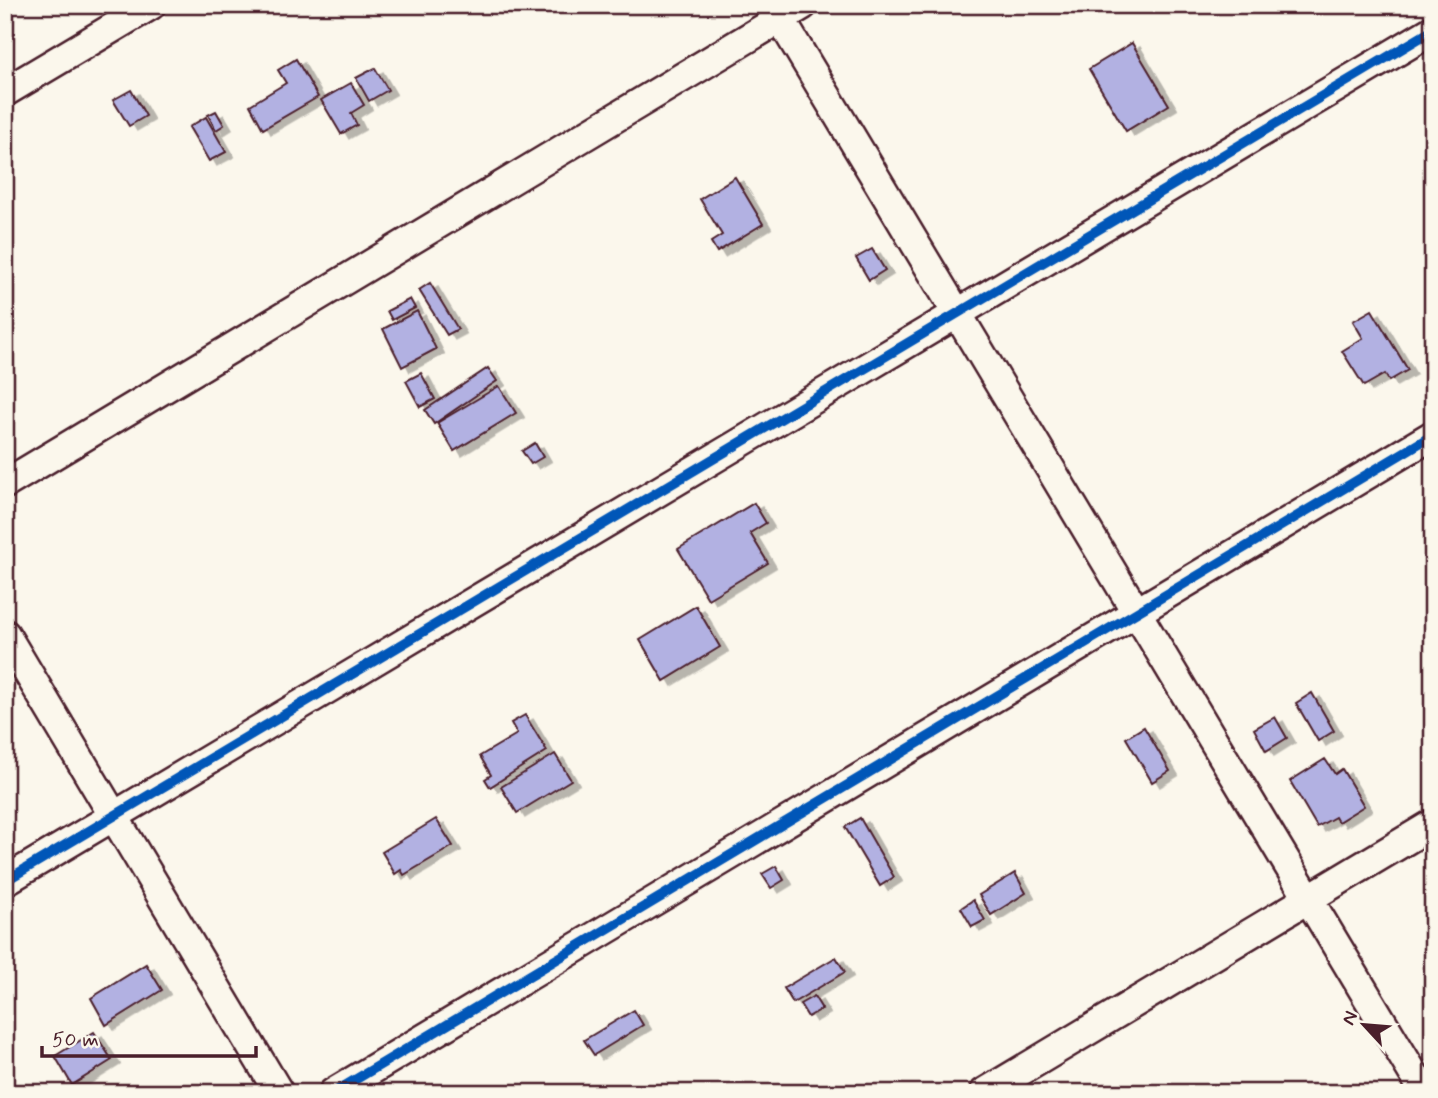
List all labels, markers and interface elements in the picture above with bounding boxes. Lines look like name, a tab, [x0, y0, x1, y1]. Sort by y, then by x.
north arrow	[1330, 990, 1400, 1060]
text: N	[1336, 1007, 1364, 1029]
scale bar	[42, 1014, 256, 1058]
text: 50 m	[52, 1026, 99, 1054]

